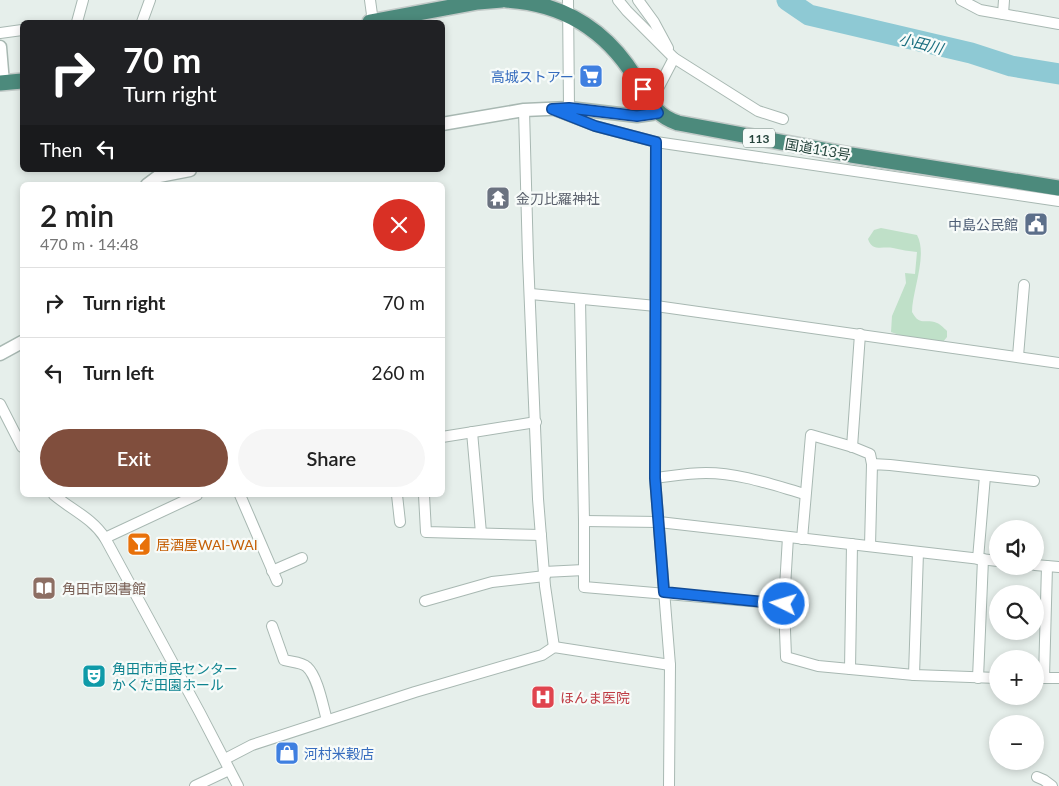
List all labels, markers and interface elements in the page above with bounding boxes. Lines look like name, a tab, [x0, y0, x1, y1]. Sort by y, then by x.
water label: 小田川	[897, 29, 947, 58]
text: 70 m	[123, 38, 201, 80]
icon: right	[40, 40, 105, 105]
supermarket icon: 高城ストアー	[578, 63, 604, 89]
place label: 高城ストアー	[491, 68, 574, 85]
pin	[622, 68, 664, 110]
icon: arrive	[629, 75, 657, 103]
text: Turn right	[123, 80, 217, 107]
road number: 113	[743, 128, 775, 148]
icon: left	[92, 135, 120, 163]
street label: 国道113号	[784, 135, 852, 163]
text: Then	[40, 138, 82, 161]
temple icon: 金刀比羅神社	[485, 185, 511, 211]
place label: 金刀比羅神社	[516, 190, 600, 207]
text: 2 min	[40, 197, 114, 233]
button: close	[373, 199, 425, 251]
public building icon: 中島公民館	[1023, 211, 1049, 237]
place label: 中島公民館	[948, 216, 1018, 233]
text: 470 m · 14:48	[40, 234, 139, 253]
icon: right	[40, 289, 68, 317]
text: Turn right	[83, 291, 165, 314]
text: 70 m	[382, 291, 425, 314]
icon: left	[40, 359, 68, 387]
text: Turn left	[83, 361, 154, 384]
text: 260 m	[371, 361, 425, 384]
button: Exit	[40, 429, 228, 487]
button: Share	[238, 429, 425, 487]
map controls	[989, 520, 1044, 770]
button: sound	[989, 520, 1044, 575]
bar icon: 居酒屋WAI-WAI	[126, 531, 152, 557]
place label: 居酒屋WAI-WAI	[156, 536, 258, 553]
library icon: 角田市図書館	[31, 575, 57, 601]
position arrow	[757, 577, 809, 629]
place label: 角田市図書館	[62, 580, 146, 597]
button: search	[989, 585, 1044, 640]
button: +	[989, 650, 1044, 705]
place label: 角田市市民センター かくだ田園ホール	[112, 660, 238, 693]
theatre icon: 角田市市民センター かくだ田園ホール	[81, 663, 107, 689]
hospital icon: ほんま医院	[530, 684, 556, 710]
place label: ほんま医院	[560, 689, 630, 706]
button: −	[989, 715, 1044, 770]
shop icon: 河村米穀店	[274, 740, 300, 766]
place label: 河村米穀店	[304, 745, 374, 762]

